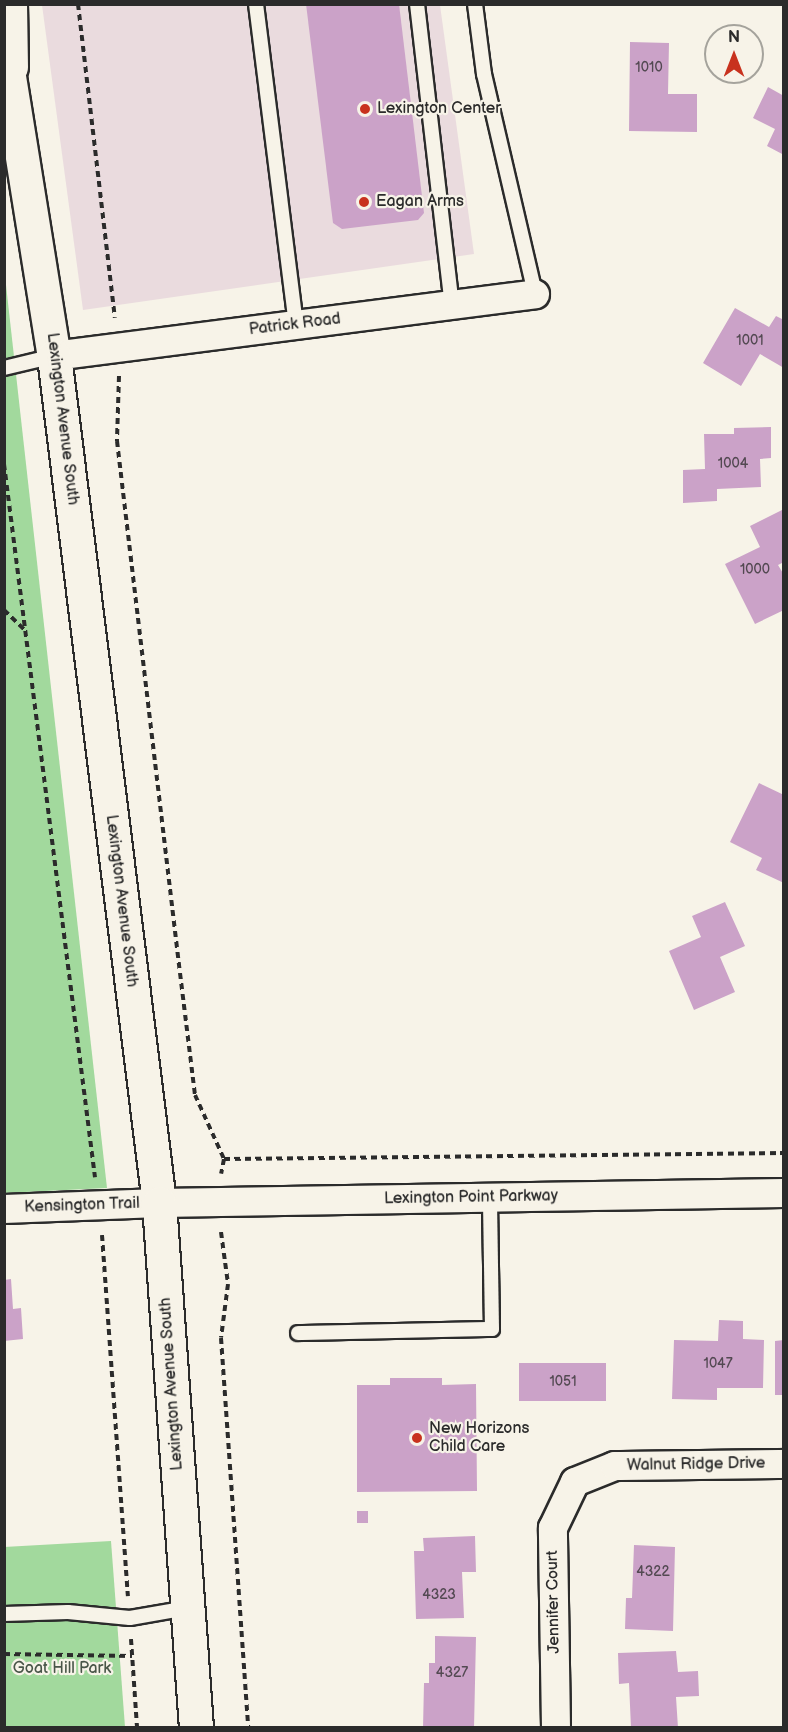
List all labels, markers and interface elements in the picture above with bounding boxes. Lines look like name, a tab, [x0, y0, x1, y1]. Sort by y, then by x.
north arrow	[704, 24, 764, 84]
text: N	[728, 28, 740, 47]
house number: 1010	[635, 60, 663, 76]
place label: Lexington Center	[377, 99, 501, 119]
marker: Lexington Center	[358, 102, 372, 116]
place label: Eagan Arms	[376, 192, 464, 212]
marker: Eagan Arms	[357, 195, 371, 209]
street label: Patrick Road	[248, 310, 342, 340]
street label: Lexington Avenue South	[42, 332, 82, 506]
house number: 1001	[736, 333, 764, 349]
house number: 1004	[718, 456, 748, 472]
house number: 1000	[740, 562, 770, 578]
street label: Lexington Avenue South	[101, 814, 141, 988]
street label: Lexington Point Parkway	[384, 1187, 558, 1209]
street label: Kensington Trail	[24, 1194, 140, 1218]
street label: Lexington Avenue South	[156, 1297, 188, 1471]
house number: 1047	[703, 1356, 733, 1372]
house number: 1051	[549, 1374, 577, 1390]
place label: New Horizons Child Care	[429, 1419, 529, 1457]
marker: New Horizons Child Care	[410, 1431, 424, 1445]
street label: Walnut Ridge Drive	[627, 1454, 765, 1476]
street label: Jennifer Court	[543, 1550, 565, 1654]
house number: 4322	[636, 1564, 670, 1580]
house number: 4323	[422, 1587, 456, 1603]
park label: Goat Hill Park	[13, 1659, 111, 1679]
house number: 4327	[436, 1665, 468, 1681]

